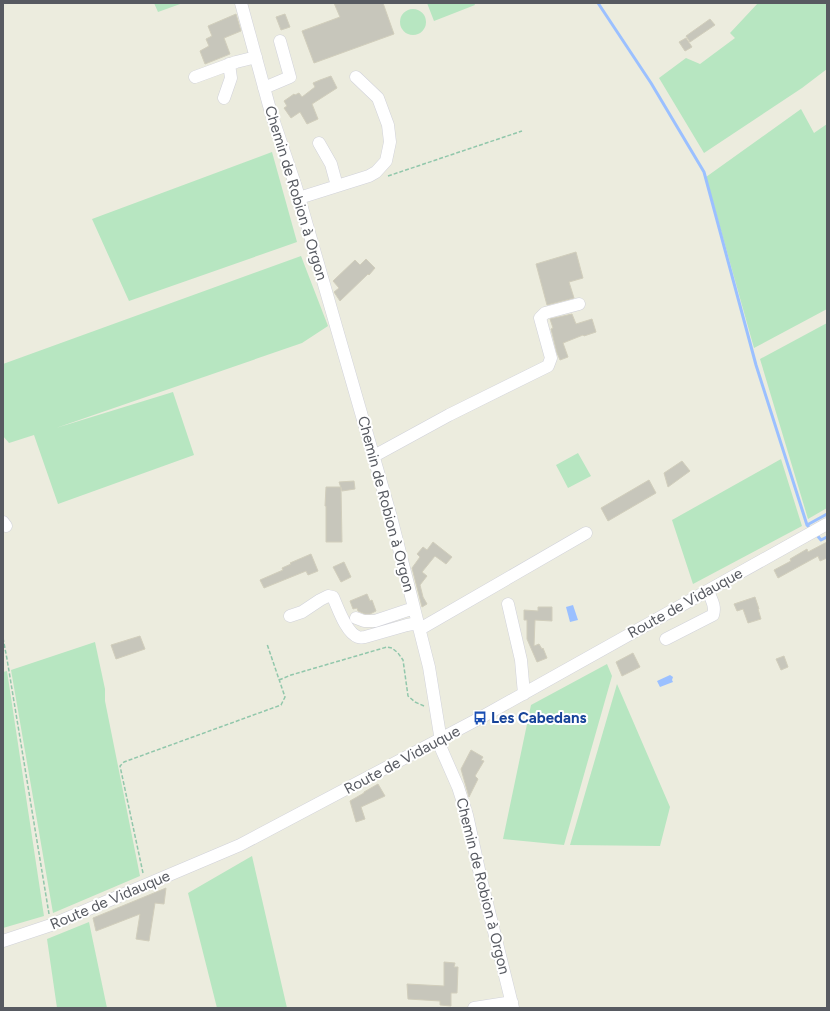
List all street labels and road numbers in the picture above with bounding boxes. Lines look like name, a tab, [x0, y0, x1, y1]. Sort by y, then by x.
street label: Chemin de Robion à Orgon	[261, 104, 331, 282]
street label: Chemin de Robion à Orgon	[354, 414, 418, 594]
street label: Route de Vidauque	[624, 564, 746, 642]
street label: Route de Vidauque	[341, 722, 463, 798]
street label: Chemin de Robion à Orgon	[452, 796, 514, 976]
street label: Route de Vidauque	[47, 867, 173, 933]

